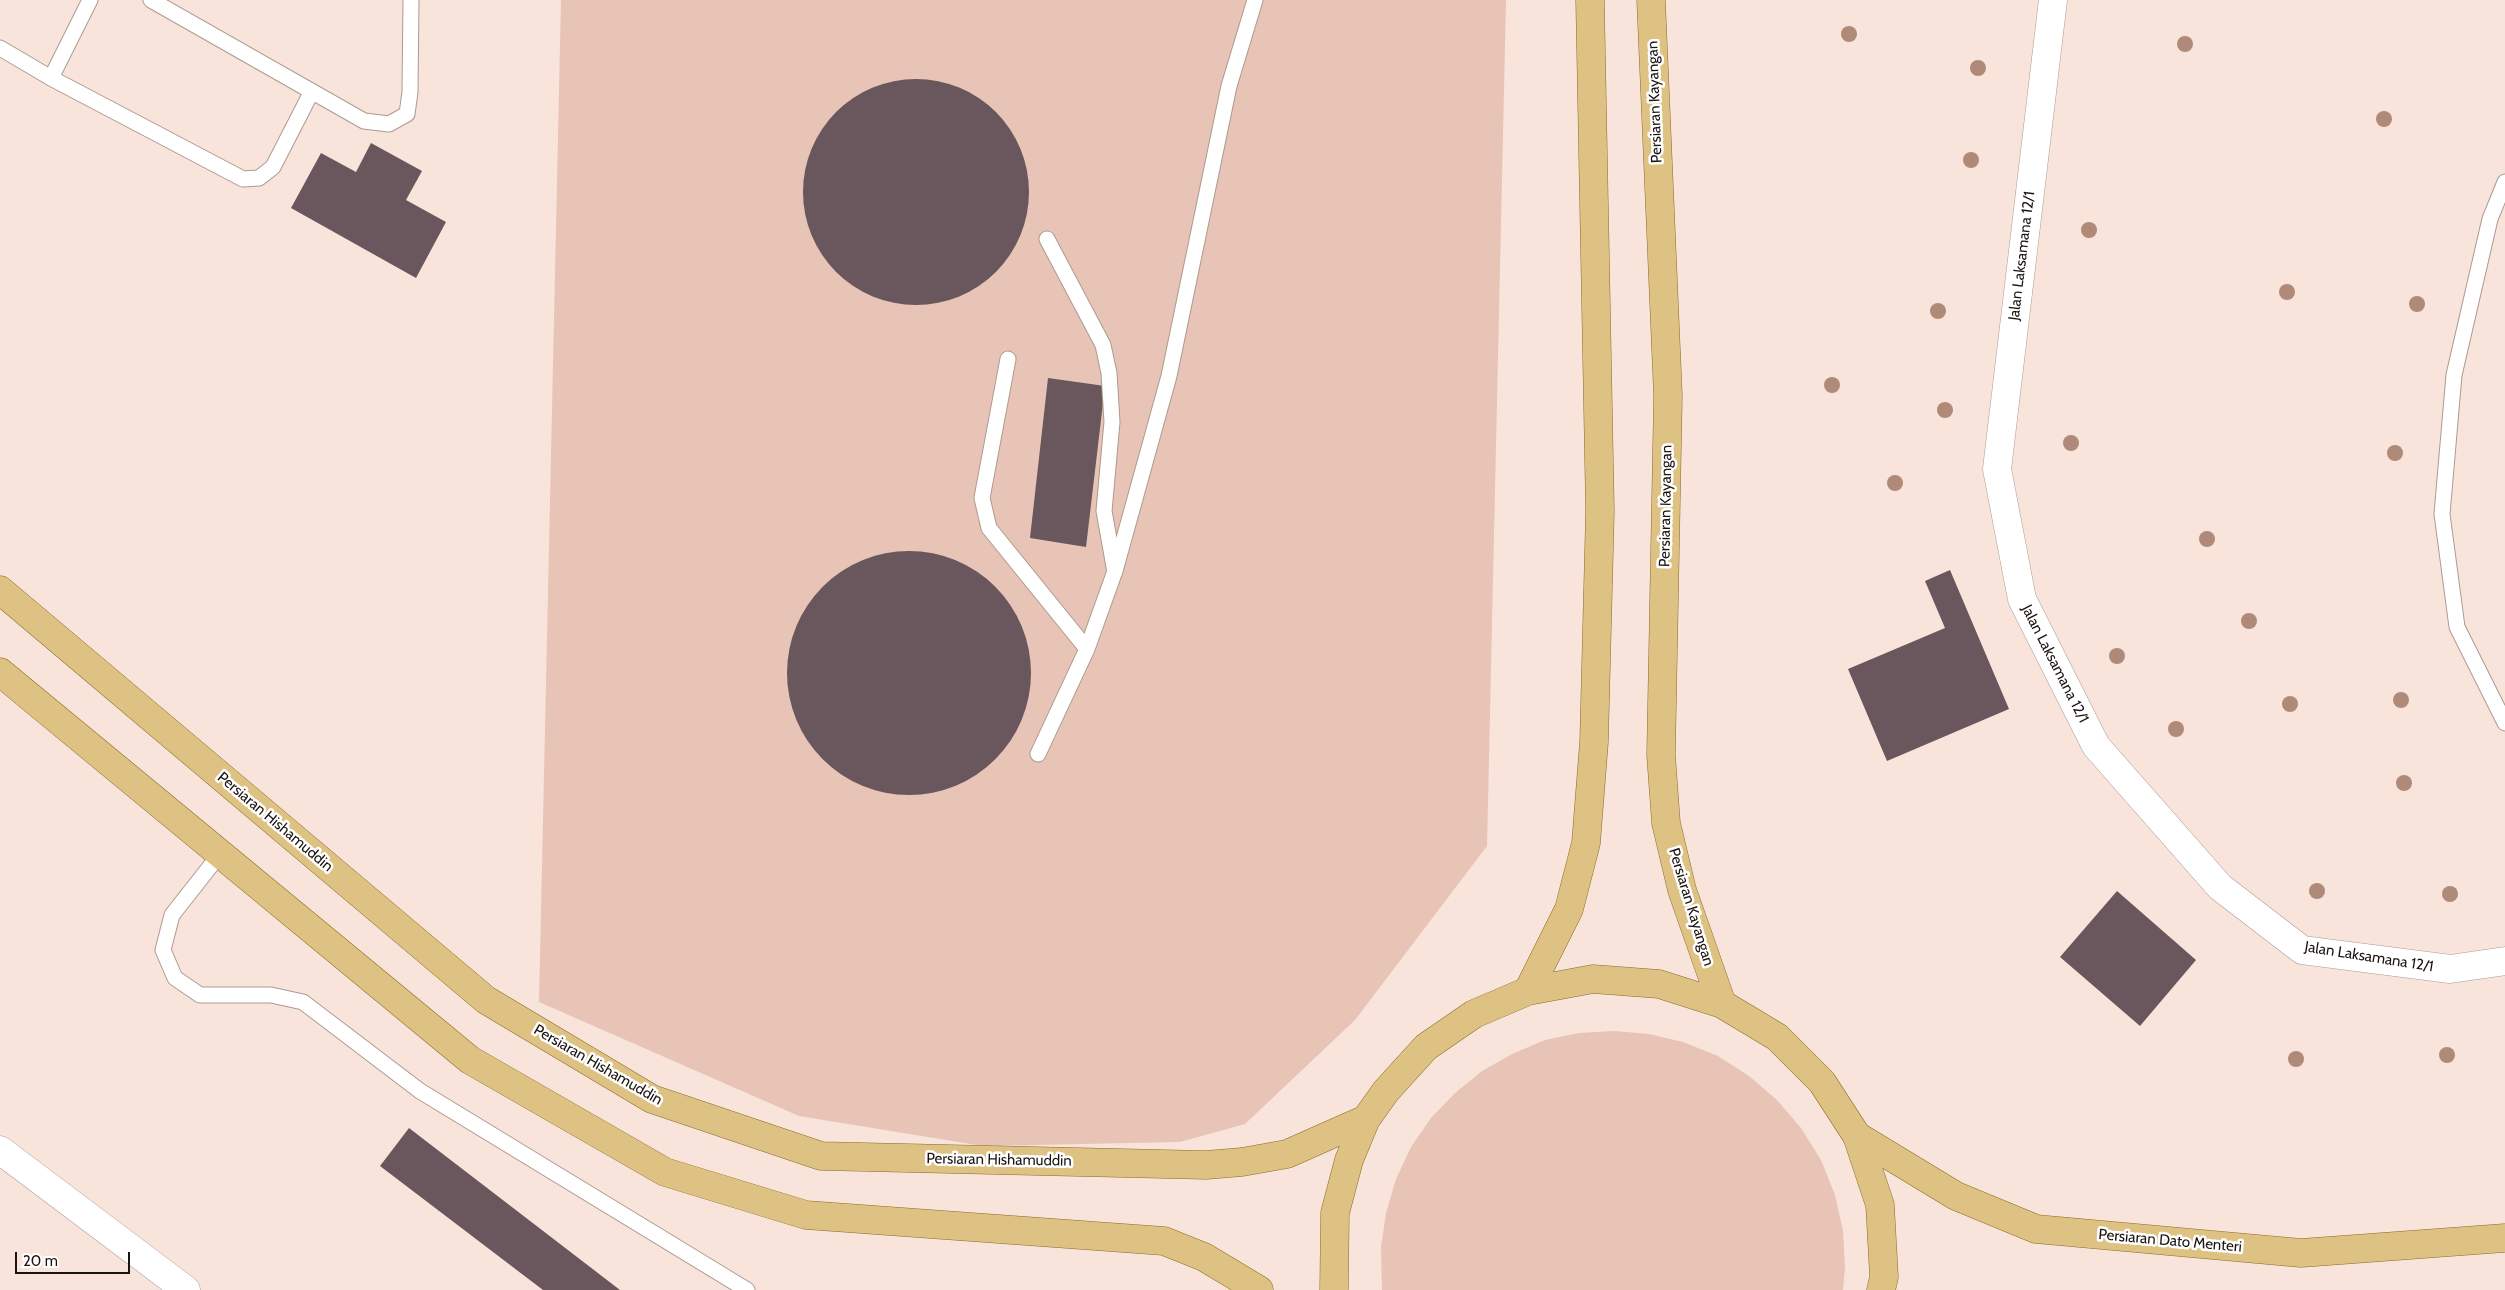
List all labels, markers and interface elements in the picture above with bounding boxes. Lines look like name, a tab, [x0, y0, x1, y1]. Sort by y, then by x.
street label: Persiaran Kayangan	[1644, 40, 1666, 164]
street label: Jalan Laksamana 12/1	[2005, 190, 2039, 322]
street label: Persiaran Kayangan	[1656, 445, 1676, 567]
street label: Jalan Laksamana 12/1	[2017, 602, 2093, 726]
street label: Persiaran Hishamuddin	[214, 768, 336, 876]
street label: Persiaran Kayangan	[1664, 846, 1718, 968]
street label: Jalan Laksamana 12/1	[2303, 938, 2435, 976]
street label: Persiaran Hishamuddin	[531, 1021, 665, 1109]
street label: Persiaran Hishamuddin	[926, 1150, 1072, 1170]
street label: Persiaran Dato Menteri	[2097, 1226, 2243, 1256]
scale bar	[18, 1242, 132, 1274]
text: 20 m	[23, 1252, 58, 1270]

